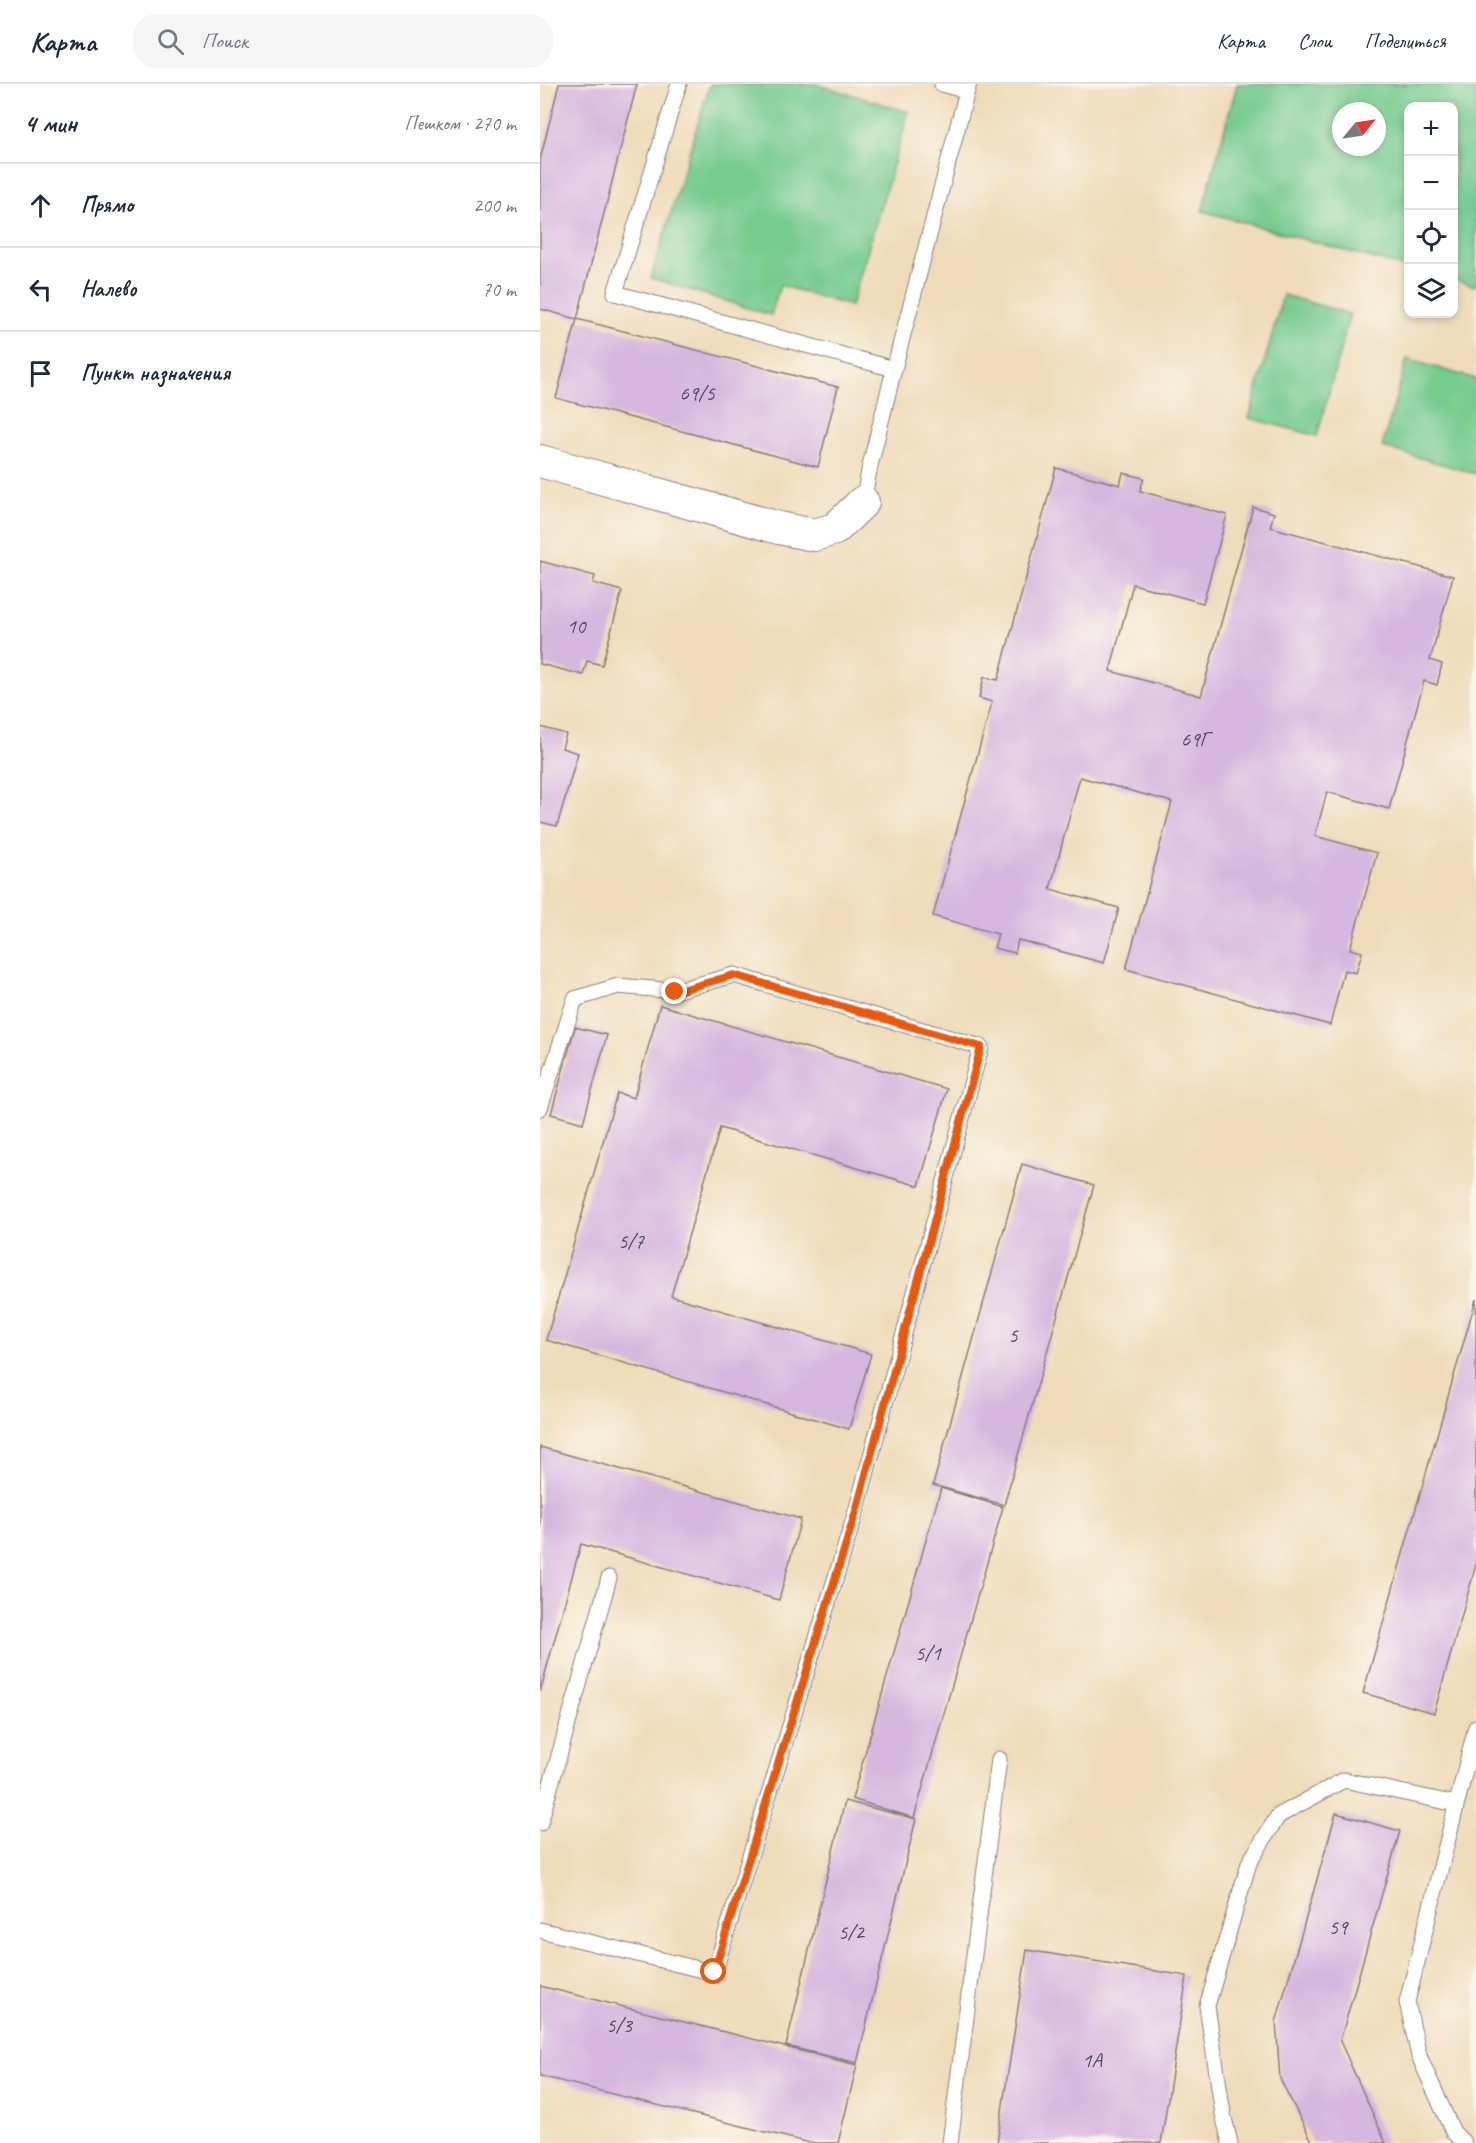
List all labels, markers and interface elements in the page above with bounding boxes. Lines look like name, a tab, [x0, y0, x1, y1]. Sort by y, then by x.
search box	[133, 14, 553, 68]
text: Карта	[30, 24, 97, 59]
icon: search	[154, 25, 187, 58]
text: Поиск	[202, 27, 248, 55]
text: Карта	[1217, 28, 1265, 54]
text: Слои	[1298, 28, 1332, 54]
text: Поделиться	[1365, 28, 1446, 54]
north arrow	[1332, 102, 1386, 156]
map controls	[1404, 102, 1458, 318]
button: +	[1404, 102, 1458, 156]
text: 4 мин	[24, 107, 77, 140]
text: Пешком · 270 m	[404, 111, 516, 136]
button: −	[1404, 156, 1458, 210]
icon: ahead	[24, 189, 57, 222]
text: Прямо	[81, 191, 133, 219]
text: 200 m	[473, 193, 516, 218]
button: locate	[1404, 210, 1458, 264]
button: layers	[1404, 264, 1458, 318]
icon: left	[24, 273, 57, 306]
text: Налево	[81, 275, 137, 303]
text: 70 m	[482, 277, 516, 302]
icon: arrive	[24, 357, 57, 390]
text: Пункт назначения	[81, 359, 230, 387]
house number: 69/5	[679, 380, 716, 406]
house number: 10	[567, 613, 587, 639]
house number: 69Г	[1181, 726, 1214, 752]
route end	[661, 978, 687, 1004]
house number: 5/7	[618, 1228, 645, 1254]
house number: 5	[1008, 1322, 1019, 1348]
house number: 5/1	[915, 1640, 942, 1666]
house number: 59	[1329, 1914, 1349, 1940]
house number: 5/2	[838, 1919, 865, 1945]
route start	[700, 1958, 726, 1984]
house number: 5/3	[606, 2012, 633, 2038]
house number: 1А	[1082, 2047, 1103, 2073]

